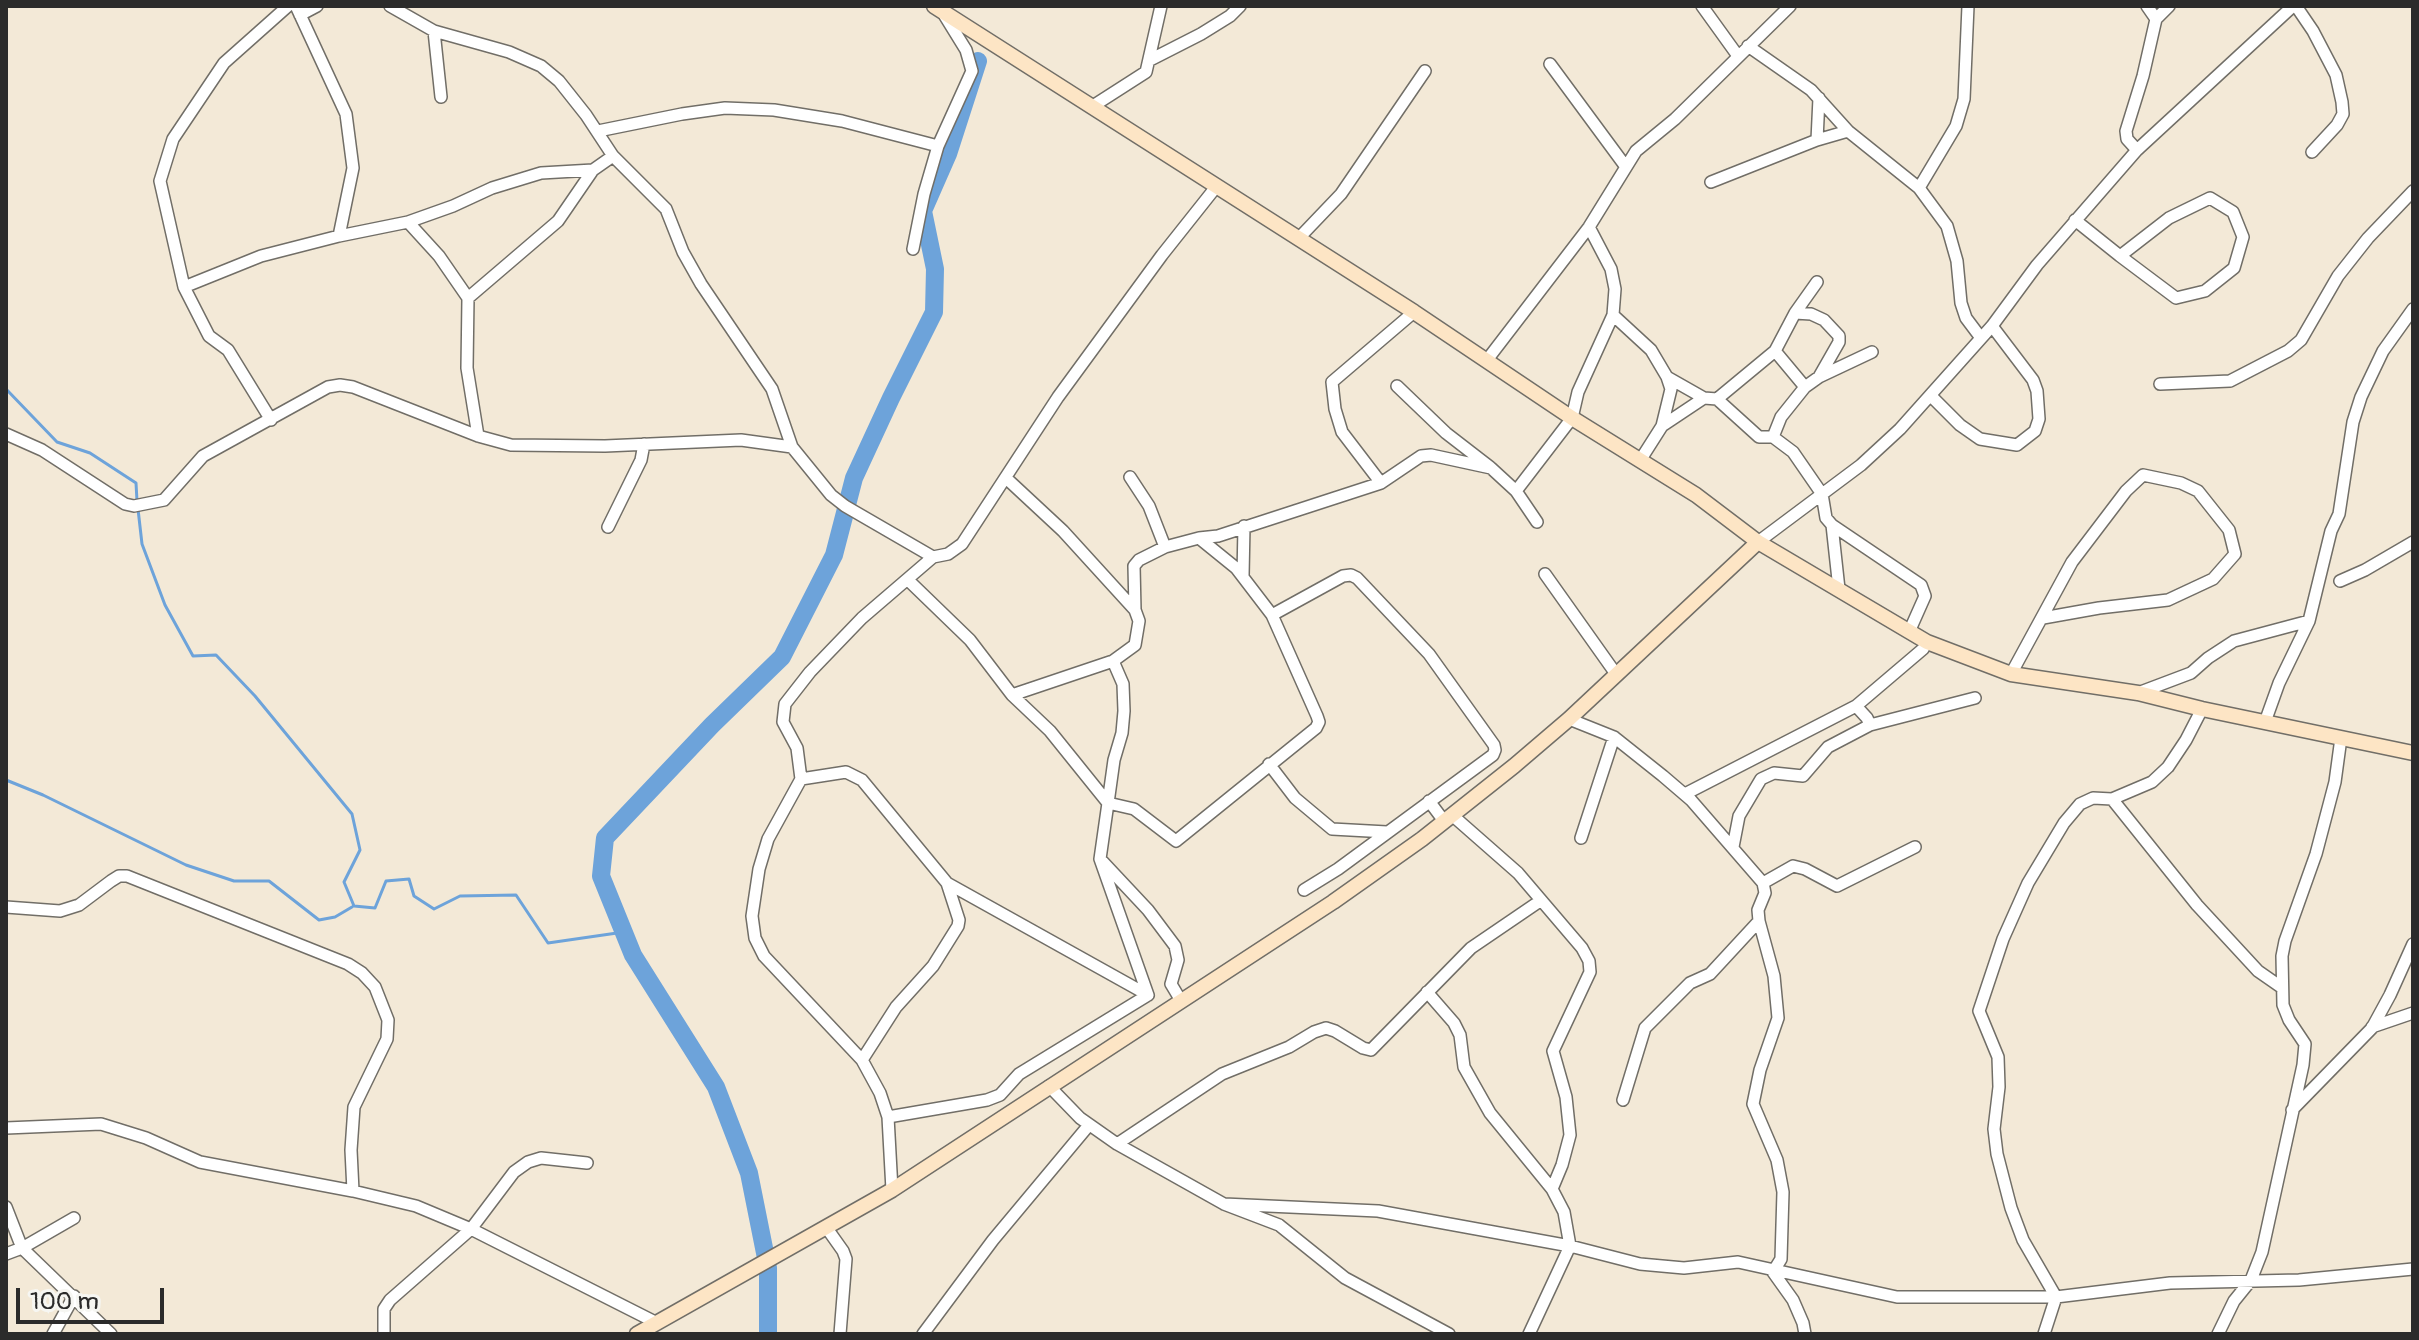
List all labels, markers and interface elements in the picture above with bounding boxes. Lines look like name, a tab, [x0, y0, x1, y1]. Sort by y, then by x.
scale bar	[20, 1272, 168, 1322]
text: 100 m	[30, 1287, 99, 1316]

